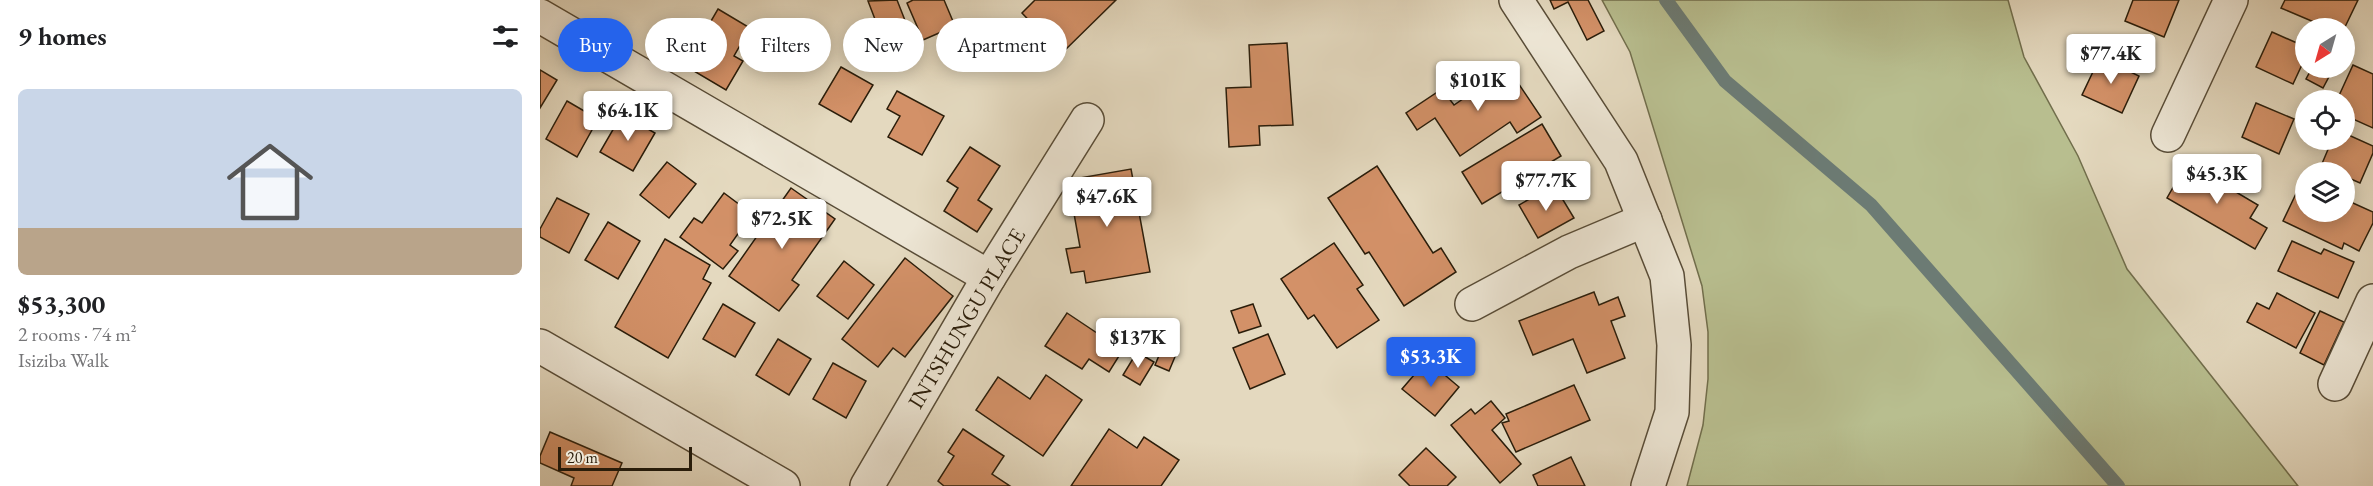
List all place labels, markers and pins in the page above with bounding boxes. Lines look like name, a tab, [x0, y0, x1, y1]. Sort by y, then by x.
pin: $77.4K	[2062, 34, 2160, 85]
pin: $101K	[1436, 61, 1520, 112]
pin: $64.1K	[579, 91, 677, 142]
pin: $45.3K	[2168, 154, 2266, 205]
pin: $77.7K	[1497, 161, 1595, 212]
pin: $47.6K	[1058, 177, 1156, 228]
pin: $72.5K	[733, 199, 831, 250]
pin: $137K	[1096, 318, 1180, 369]
pin: $53.3K	[1382, 337, 1480, 388]

